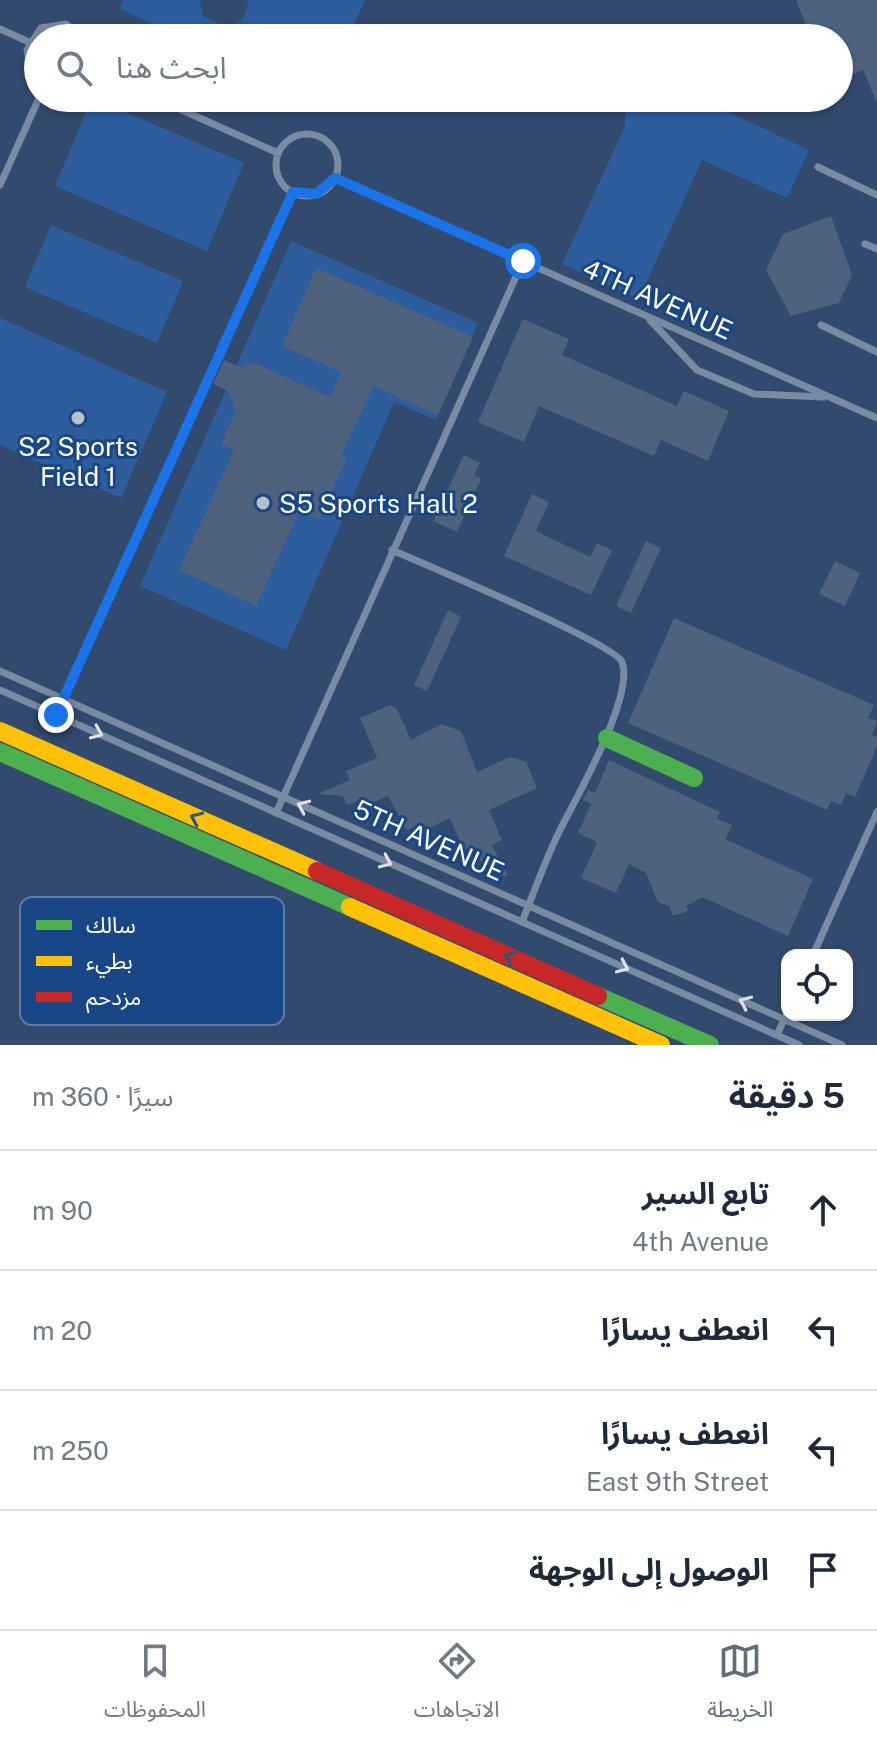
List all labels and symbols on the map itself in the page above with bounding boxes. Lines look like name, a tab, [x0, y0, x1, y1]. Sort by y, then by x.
route start	[505, 243, 541, 279]
street label: 4TH AVENUE	[578, 252, 738, 346]
marker: S2 Sports Field 1	[69, 409, 87, 427]
place label: S2 Sports Field 1	[18, 431, 138, 492]
place label: S5 Sports Hall 2	[279, 488, 478, 519]
marker: S5 Sports Hall 2	[254, 494, 272, 512]
route end	[38, 697, 74, 733]
one-way arrow	[89, 724, 103, 740]
street label: 5TH AVENUE	[349, 793, 509, 887]
one-way arrow	[297, 799, 311, 815]
one-way arrow	[190, 811, 204, 827]
one-way arrow	[377, 852, 392, 868]
legend	[20, 897, 284, 1025]
text: سالك	[86, 912, 136, 938]
text: بطيء	[86, 948, 133, 978]
one-way arrow	[504, 951, 519, 967]
one-way arrow	[615, 957, 630, 973]
text: مزدحم	[86, 984, 141, 1014]
one-way arrow	[739, 996, 753, 1012]

